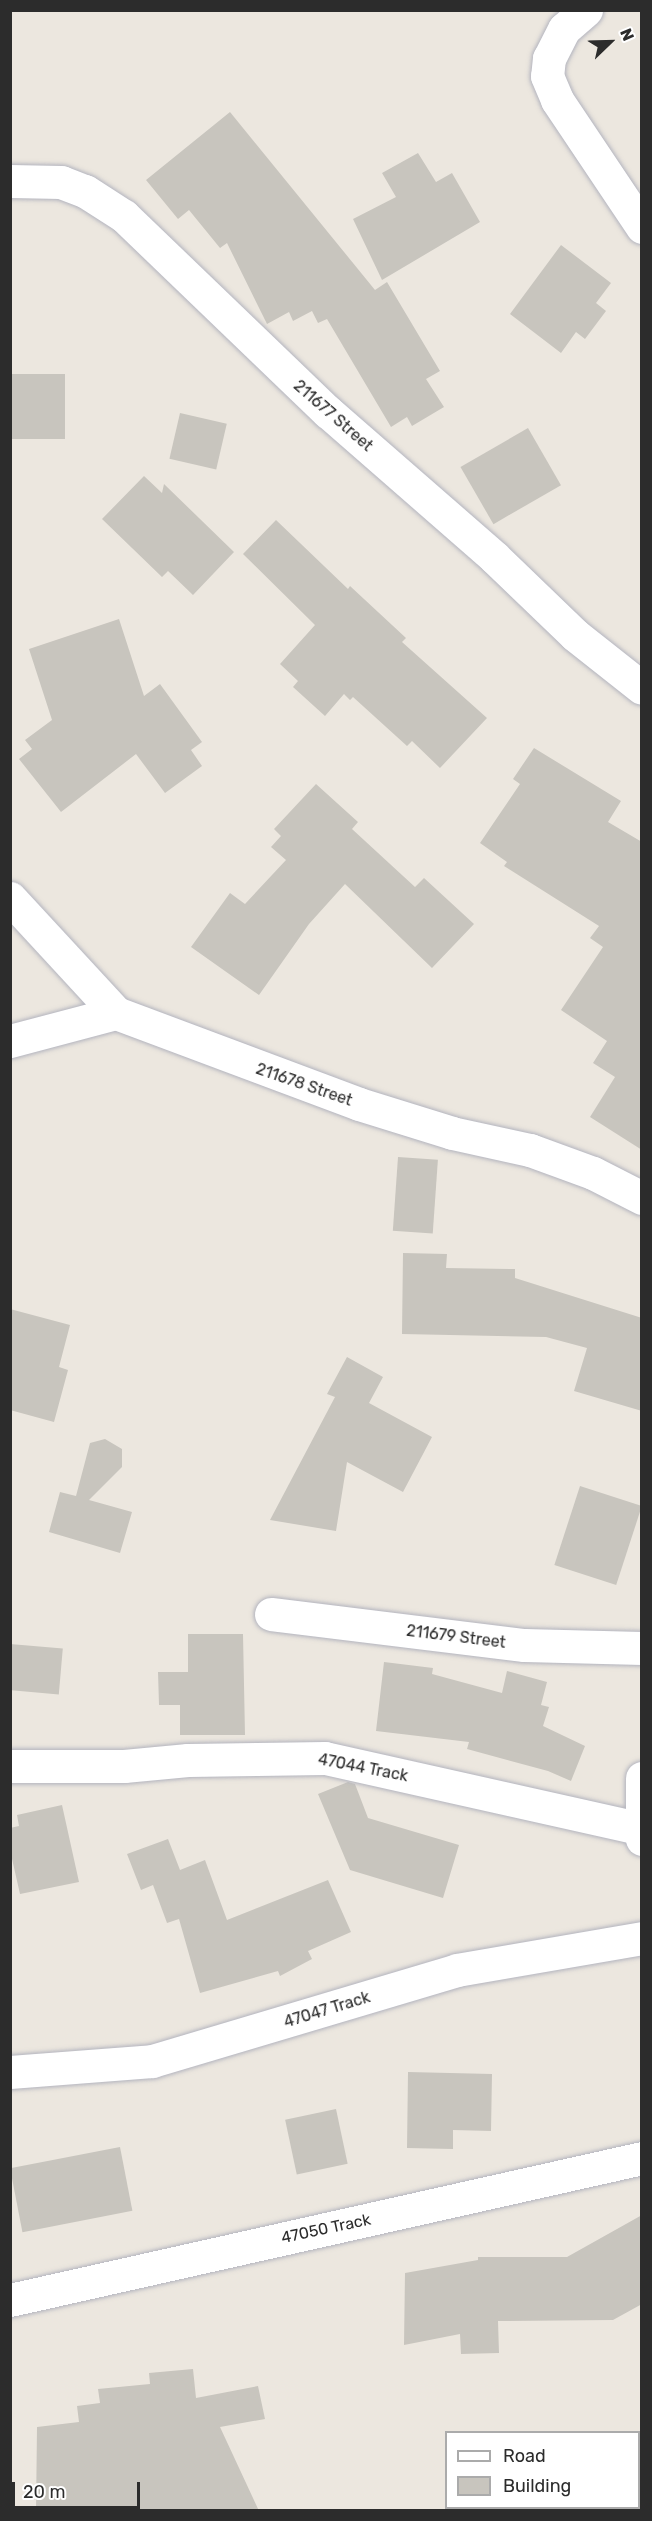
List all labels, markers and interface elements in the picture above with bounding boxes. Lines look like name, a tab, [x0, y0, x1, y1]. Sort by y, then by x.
north arrow	[580, 12, 640, 72]
text: N	[616, 26, 638, 44]
street label: 211677 Street	[289, 376, 377, 456]
street label: 211678 Street	[253, 1060, 355, 1110]
street label: 211679 Street	[405, 1621, 507, 1653]
street label: 47044 Track	[316, 1750, 410, 1786]
street label: 47047 Track	[281, 1988, 373, 2032]
street label: 47050 Track	[279, 2210, 373, 2248]
legend	[445, 2431, 640, 2509]
text: Road	[503, 2445, 546, 2467]
scale bar	[15, 2470, 142, 2508]
text: Building	[503, 2475, 571, 2497]
text: 20 m	[23, 2481, 65, 2503]

